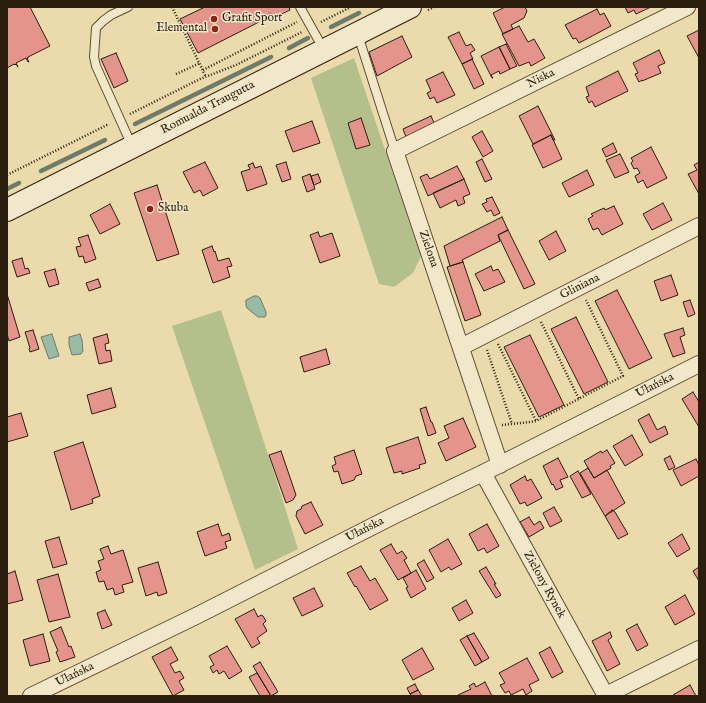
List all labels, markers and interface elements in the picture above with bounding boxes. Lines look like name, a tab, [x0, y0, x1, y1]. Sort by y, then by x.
place label: Grafit Sport	[222, 12, 282, 26]
marker: Grafit Sport	[209, 14, 219, 24]
place label: Elemental	[156, 22, 207, 36]
marker: Elemental	[210, 24, 220, 34]
street label: Niska	[525, 66, 557, 92]
street label: Romualda Traugutta	[159, 78, 257, 138]
place label: Skuba	[158, 202, 188, 216]
marker: Skuba	[145, 204, 155, 214]
street label: Zielona	[415, 229, 441, 269]
street label: Gliniana	[558, 271, 602, 303]
street label: Ułańska	[634, 370, 676, 402]
street label: Ułańska	[344, 514, 386, 546]
street label: Zielony Rynek	[520, 549, 568, 621]
street label: Ułańska	[53, 660, 97, 690]

